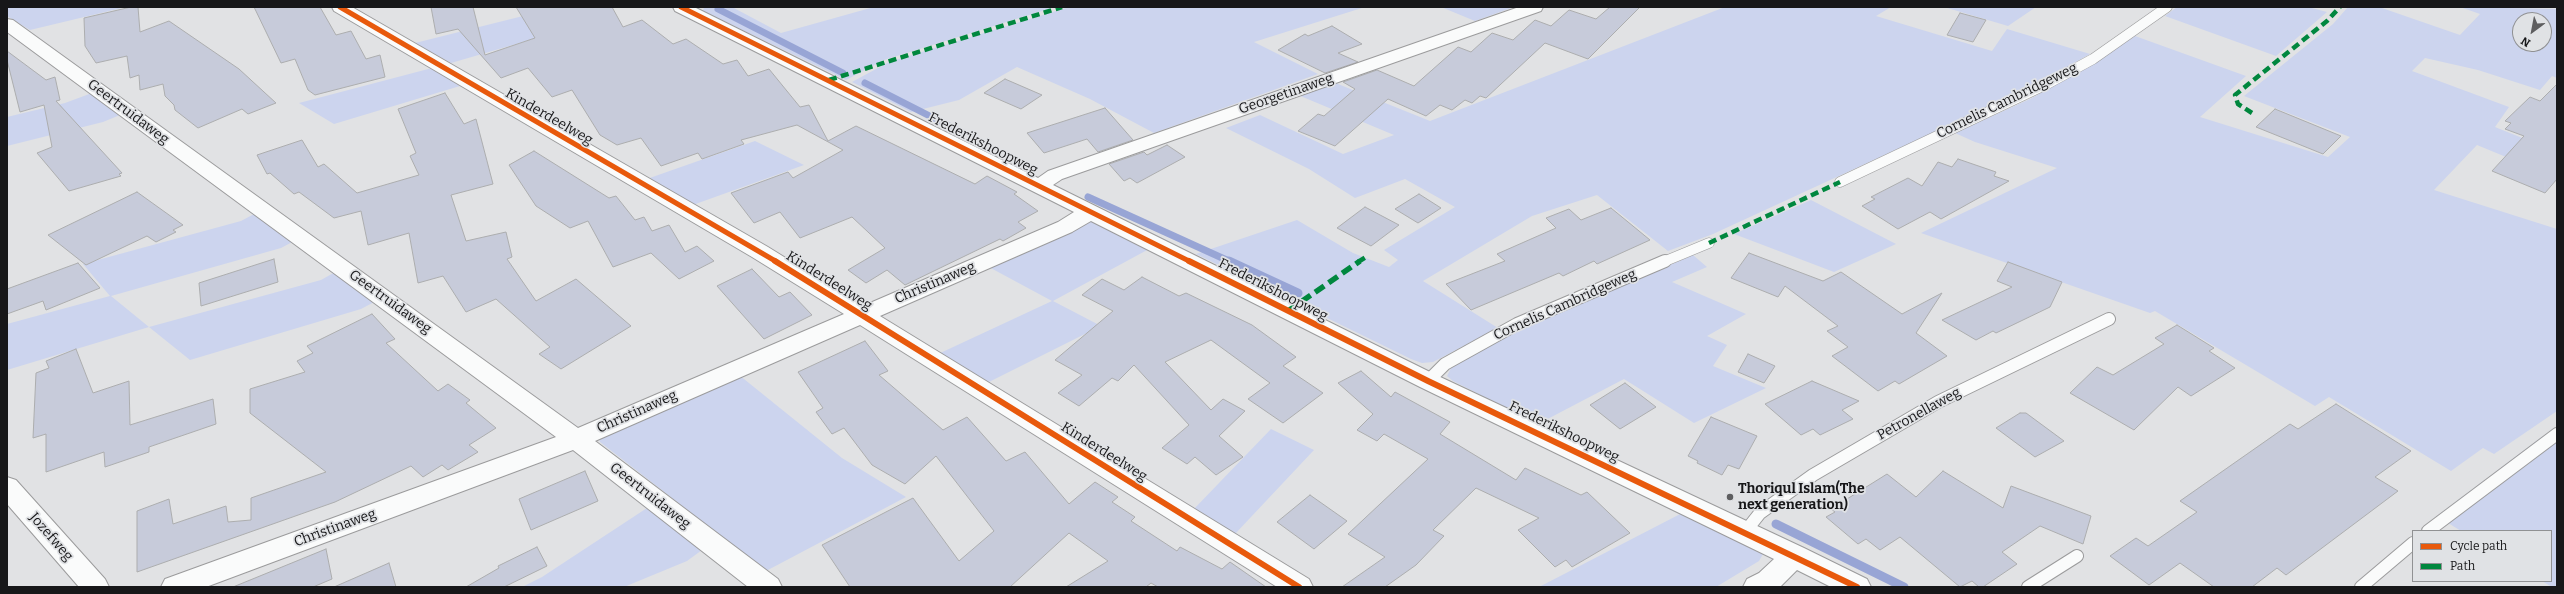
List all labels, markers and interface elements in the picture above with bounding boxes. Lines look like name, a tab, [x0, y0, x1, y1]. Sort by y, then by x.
north arrow	[2512, 12, 2552, 52]
text: N	[2519, 34, 2533, 50]
street label: Cornelis Cambridgeweg	[1934, 60, 2080, 142]
street label: Georgetinaweg	[1236, 70, 1336, 118]
street label: Geertruidaweg	[84, 76, 172, 148]
street label: Kinderdeelweg	[502, 85, 596, 149]
street label: Frederikshoopweg	[925, 109, 1041, 179]
street label: Kinderdeelweg	[783, 248, 875, 314]
street label: Frederikshoopweg	[1215, 255, 1331, 325]
street label: Christinaweg	[892, 258, 978, 308]
street label: Cornelis Cambridgeweg	[1491, 266, 1639, 344]
street label: Geertruidaweg	[346, 267, 434, 337]
street label: Petronellaweg	[1874, 384, 1964, 444]
street label: Christinaweg	[594, 387, 680, 437]
street label: Frederikshoopweg	[1506, 398, 1622, 466]
street label: Kinderdeelweg	[1058, 419, 1150, 485]
street label: Geertruidaweg	[606, 459, 694, 533]
place label: Thoriqul Islam(The next generation)	[1738, 481, 1865, 514]
marker: Thoriqul Islam(The next generation)	[1725, 492, 1735, 502]
street label: Christinaweg	[292, 505, 378, 551]
street label: Jozefweg	[26, 509, 76, 565]
legend	[2412, 530, 2552, 582]
text: Cycle path	[2450, 539, 2507, 553]
text: Path	[2450, 559, 2475, 573]

